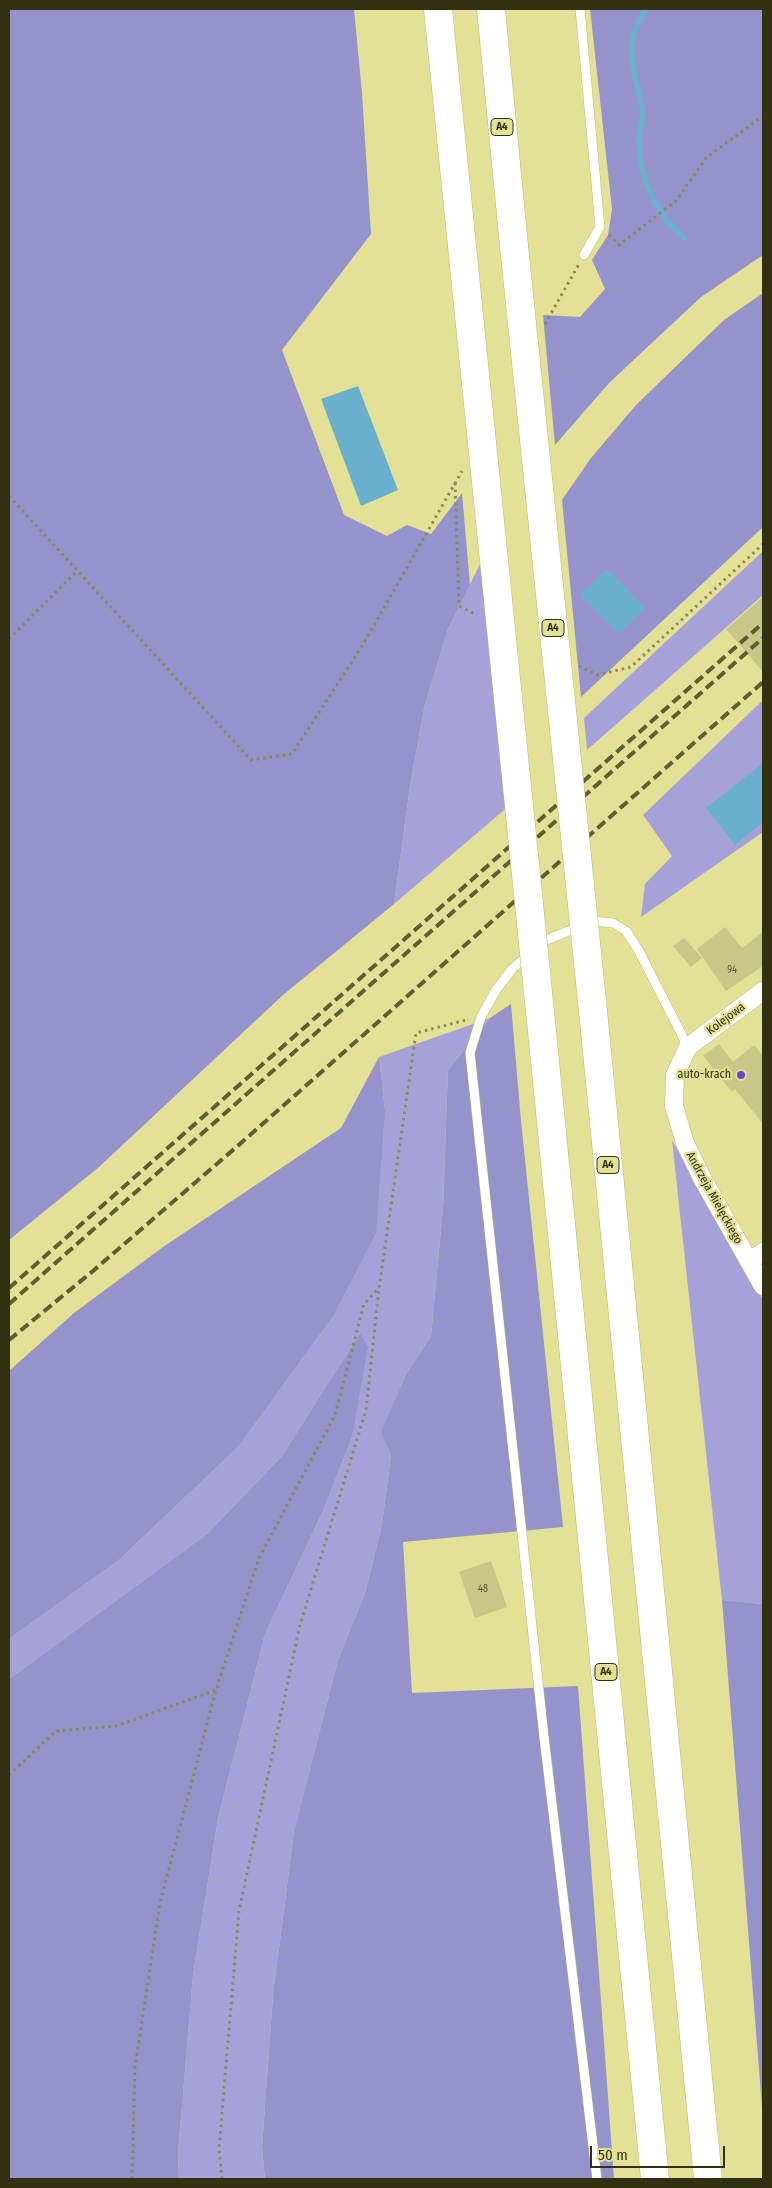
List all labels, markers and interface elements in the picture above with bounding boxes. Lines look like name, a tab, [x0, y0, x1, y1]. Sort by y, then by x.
road number: A4	[491, 118, 513, 136]
road number: A4	[542, 620, 564, 636]
house number: 94	[727, 964, 737, 976]
street label: Kolejowa	[704, 1000, 748, 1038]
place label: auto-krach	[678, 1068, 731, 1082]
marker: auto-krach	[735, 1069, 747, 1081]
street label: Andrzeja Mielęckiego	[683, 1149, 745, 1247]
road number: A4	[597, 1156, 619, 1174]
house number: 48	[478, 1583, 488, 1595]
road number: A4	[595, 1664, 617, 1680]
scale bar	[592, 2136, 727, 2168]
text: 50 m	[598, 2146, 628, 2164]

